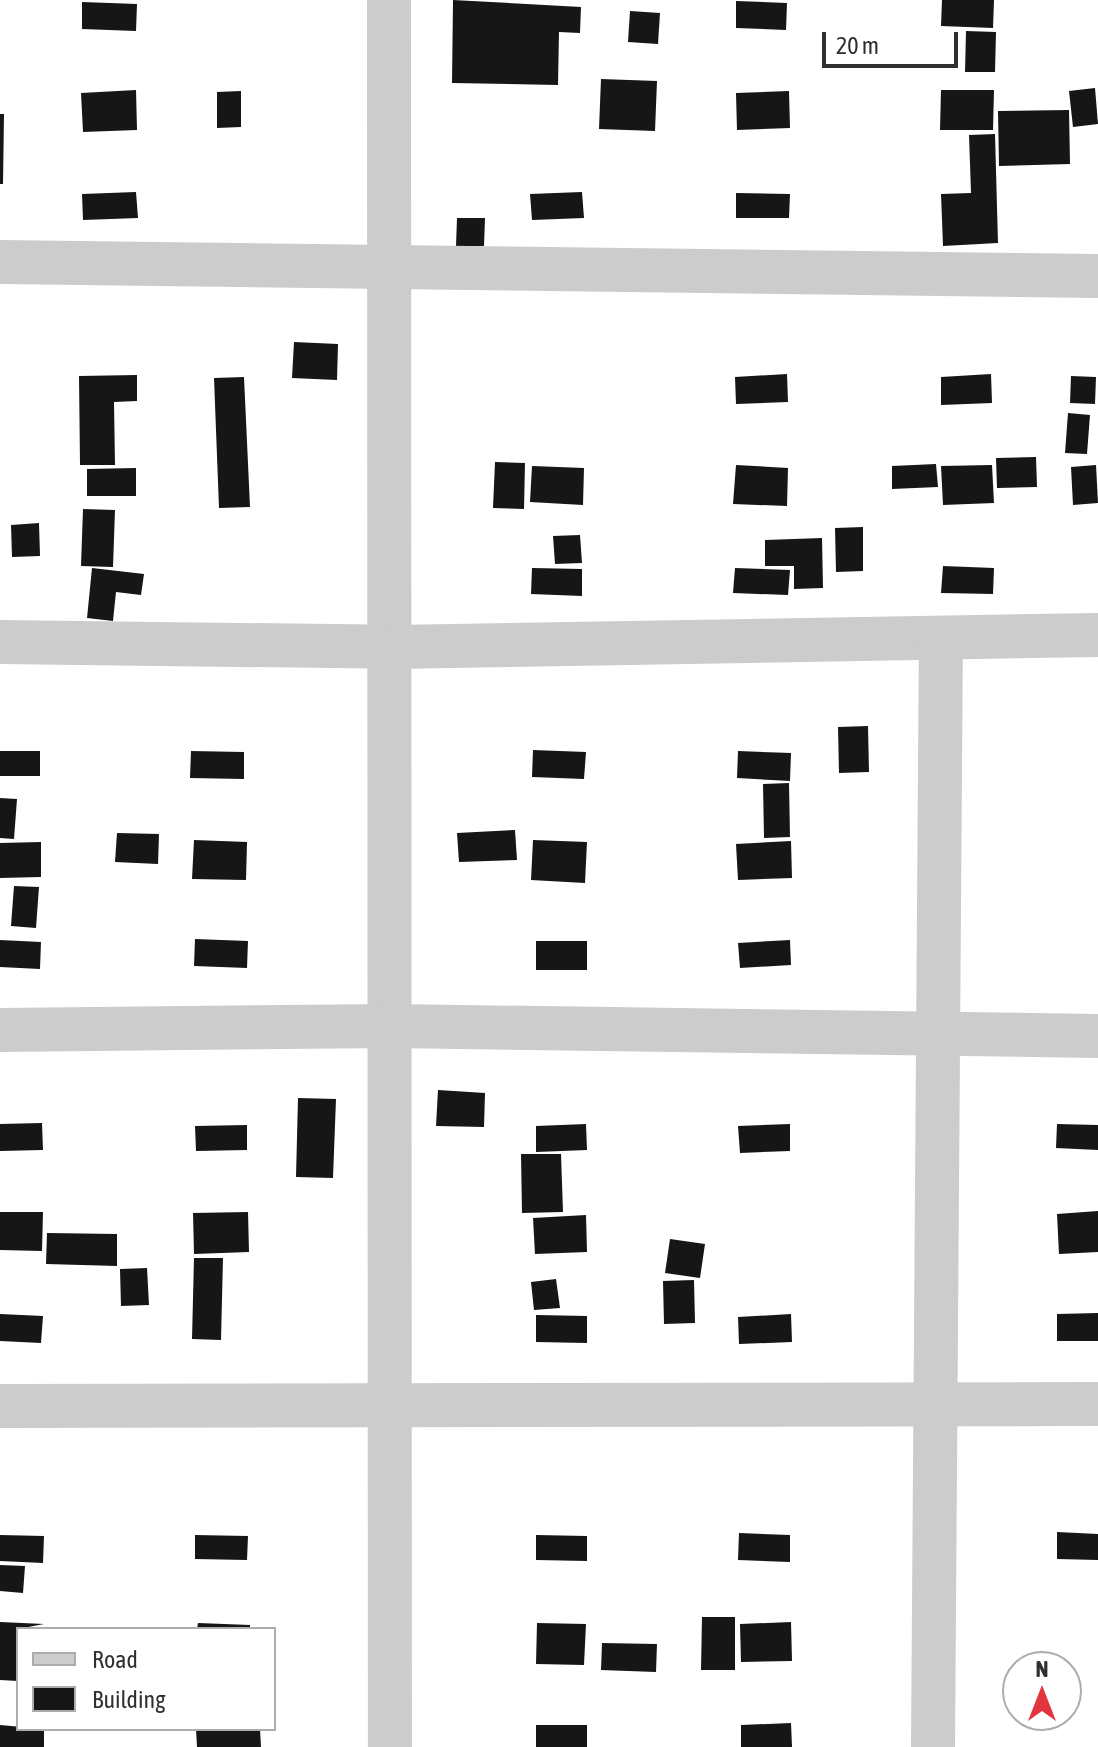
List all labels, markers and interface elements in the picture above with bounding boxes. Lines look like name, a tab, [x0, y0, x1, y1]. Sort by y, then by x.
scale bar	[826, 16, 962, 66]
text: 20 m	[836, 32, 879, 59]
legend	[16, 1627, 276, 1731]
text: Road	[92, 1646, 138, 1673]
north arrow	[1002, 1651, 1082, 1731]
text: N	[1036, 1656, 1048, 1682]
text: Building	[92, 1686, 165, 1713]

